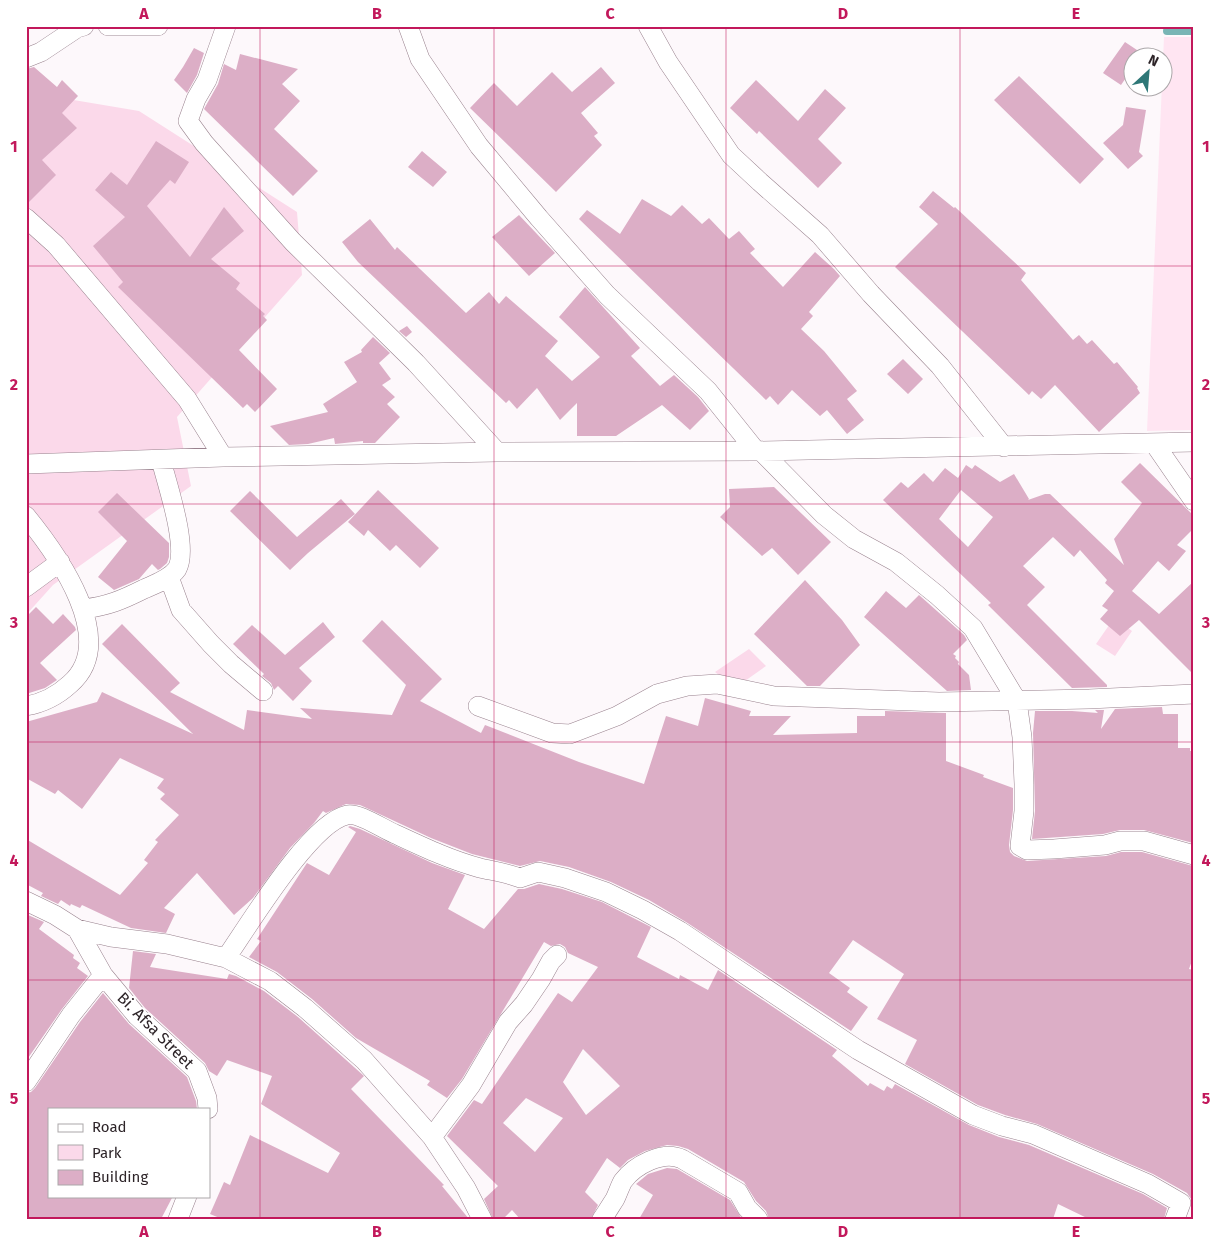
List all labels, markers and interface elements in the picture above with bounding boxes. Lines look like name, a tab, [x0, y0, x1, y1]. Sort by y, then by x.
text: A	[138, 4, 149, 23]
text: B	[372, 4, 382, 23]
text: C	[605, 4, 615, 23]
text: D	[838, 4, 848, 23]
text: E	[1072, 4, 1080, 23]
north arrow	[1122, 48, 1172, 98]
text: N	[1146, 51, 1161, 70]
text: 1	[10, 137, 18, 156]
text: 1	[1202, 137, 1210, 156]
text: 2	[10, 375, 18, 394]
text: 2	[1202, 375, 1210, 394]
text: 3	[9, 613, 18, 632]
text: 3	[1201, 613, 1210, 632]
text: 4	[9, 851, 19, 870]
text: 4	[1201, 851, 1211, 870]
street label: Bi. Afsa Street	[113, 988, 198, 1073]
text: 5	[10, 1089, 19, 1108]
text: 5	[1202, 1089, 1211, 1108]
legend	[48, 1108, 210, 1198]
text: Road	[92, 1118, 127, 1136]
text: Park	[92, 1144, 122, 1162]
text: Building	[92, 1168, 148, 1186]
text: A	[138, 1222, 149, 1241]
text: B	[372, 1222, 382, 1241]
text: C	[605, 1222, 615, 1241]
text: D	[838, 1222, 848, 1241]
text: E	[1072, 1222, 1080, 1241]

